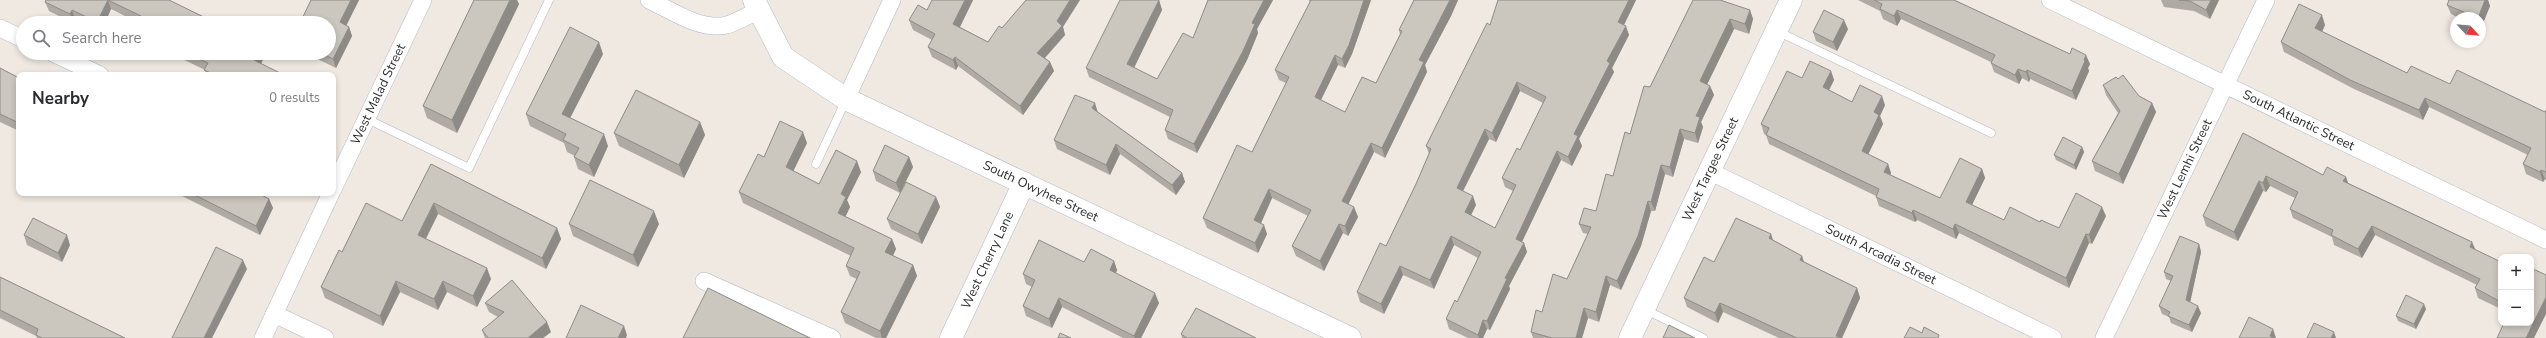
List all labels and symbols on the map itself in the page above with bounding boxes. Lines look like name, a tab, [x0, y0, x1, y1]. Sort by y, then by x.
north arrow	[2450, 12, 2486, 48]
street label: West Malad Street	[346, 40, 410, 148]
street label: South Atlantic Street	[2239, 85, 2358, 155]
street label: West Targee Street	[1678, 114, 1743, 224]
street label: West Lemhi Street	[2153, 116, 2217, 222]
street label: South Owyhee Street	[980, 156, 1102, 227]
street label: West Cherry Lane	[957, 208, 1018, 312]
street label: South Arcadia Street	[1822, 220, 1940, 289]

